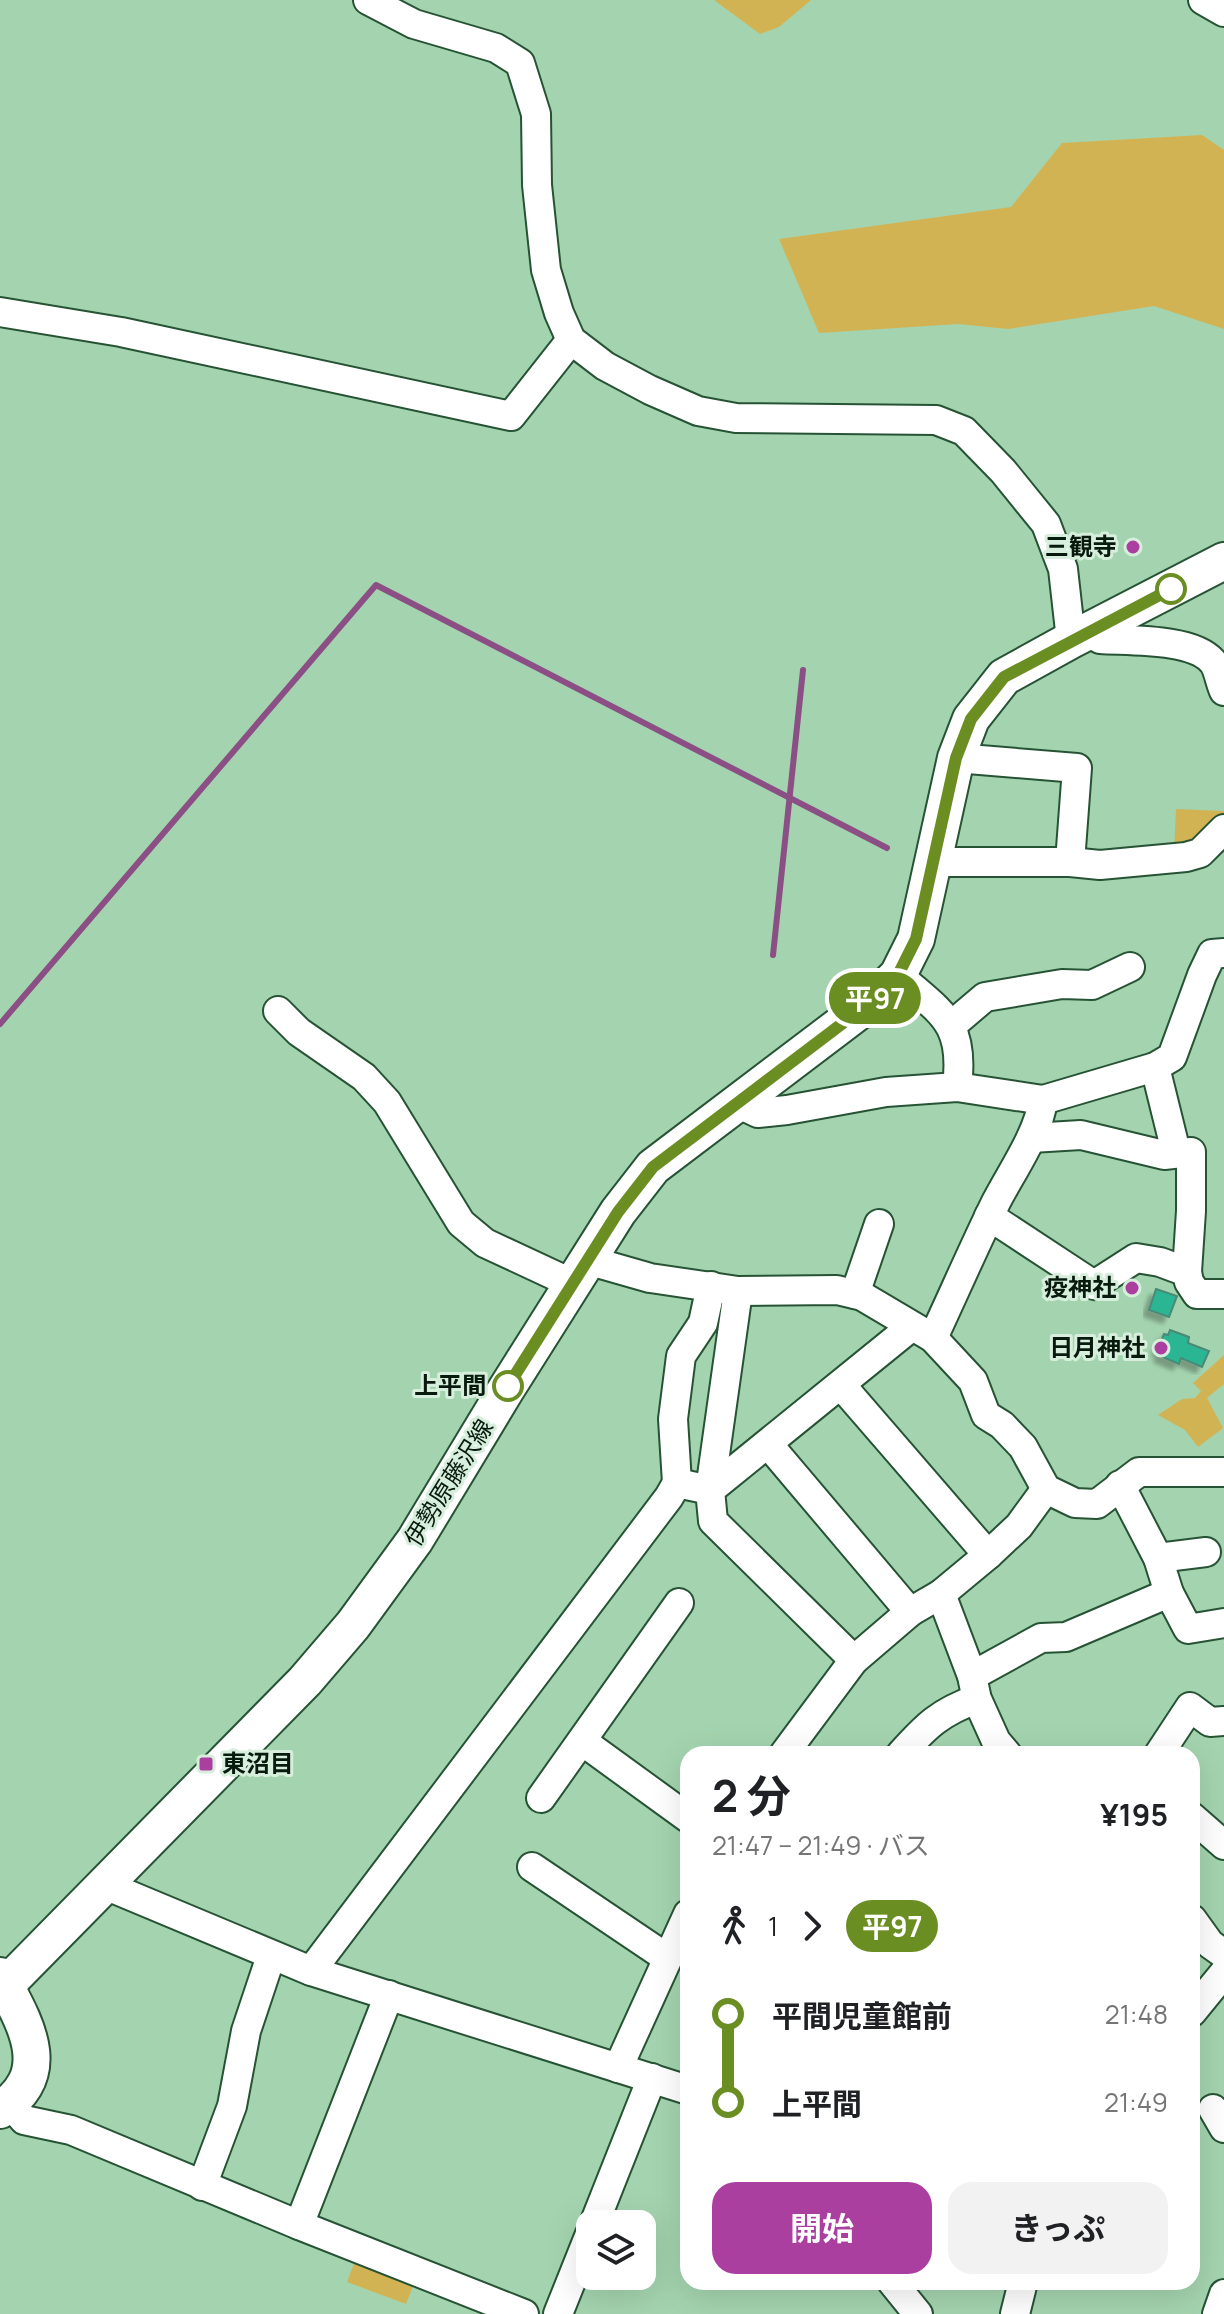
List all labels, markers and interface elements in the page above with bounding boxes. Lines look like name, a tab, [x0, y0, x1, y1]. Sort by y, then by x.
place label: 三観寺	[1045, 529, 1117, 562]
marker: 三観寺	[1124, 538, 1142, 556]
unlabelled marker	[1156, 574, 1186, 604]
line badge: 平97	[829, 972, 921, 1024]
text: 平97	[845, 979, 905, 1017]
place label: 疫神社	[1044, 1270, 1116, 1303]
marker: 疫神社	[1123, 1279, 1141, 1297]
place label: 日月神社	[1049, 1330, 1145, 1363]
marker: 日月神社	[1152, 1339, 1170, 1357]
place label: 上平間	[414, 1368, 486, 1401]
marker: 上平間	[493, 1371, 523, 1401]
street label: 伊勢原藤沢線	[396, 1412, 500, 1552]
place label: 東沼目	[222, 1746, 294, 1779]
marker: 東沼目	[197, 1755, 215, 1773]
text: 2 分	[712, 1765, 791, 1825]
text: ¥195	[1100, 1794, 1168, 1835]
text: 21:47 – 21:49 · バス	[712, 1827, 930, 1863]
icon: walk	[712, 1904, 756, 1948]
icon: forward	[790, 1904, 834, 1948]
text: 平97	[862, 1907, 922, 1945]
text: 1	[768, 1908, 778, 1944]
text: 平間児童館前	[772, 1995, 952, 2036]
text: 21:48	[1105, 1996, 1168, 2032]
text: 上平間	[772, 2083, 862, 2124]
text: 21:49	[1104, 2084, 1168, 2120]
button: 開始	[712, 2182, 932, 2274]
button: きっぷ	[948, 2182, 1168, 2274]
map controls	[576, 2210, 656, 2290]
button: layers	[576, 2210, 656, 2290]

